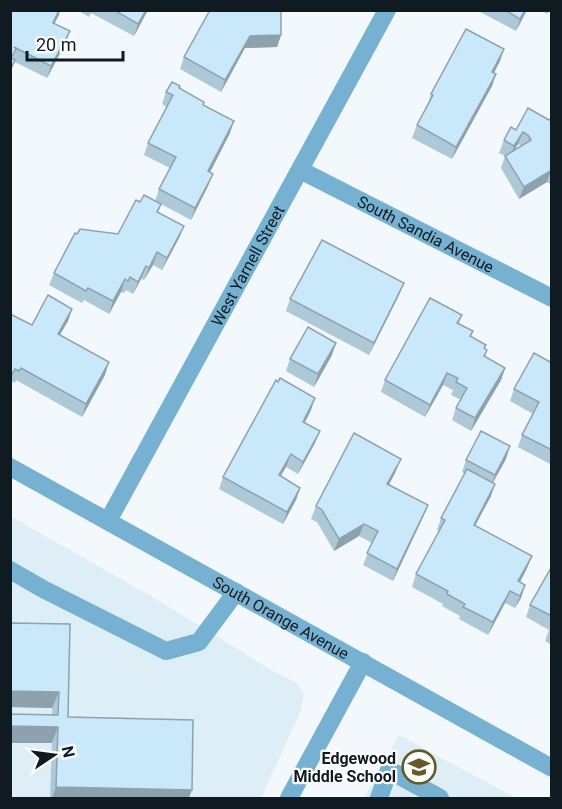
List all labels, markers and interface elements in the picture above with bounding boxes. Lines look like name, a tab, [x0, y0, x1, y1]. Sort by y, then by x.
scale bar	[27, 24, 123, 62]
text: 20 m	[36, 34, 76, 55]
street label: South Sandia Avenue	[354, 192, 497, 277]
street label: West Yarnell Street	[207, 202, 288, 329]
street label: South Orange Avenue	[209, 573, 352, 663]
north arrow	[24, 725, 84, 785]
text: N	[58, 744, 79, 759]
place label: Edgewood Middle School	[293, 749, 396, 786]
school or university icon: Edgewood Middle School	[401, 749, 437, 785]

